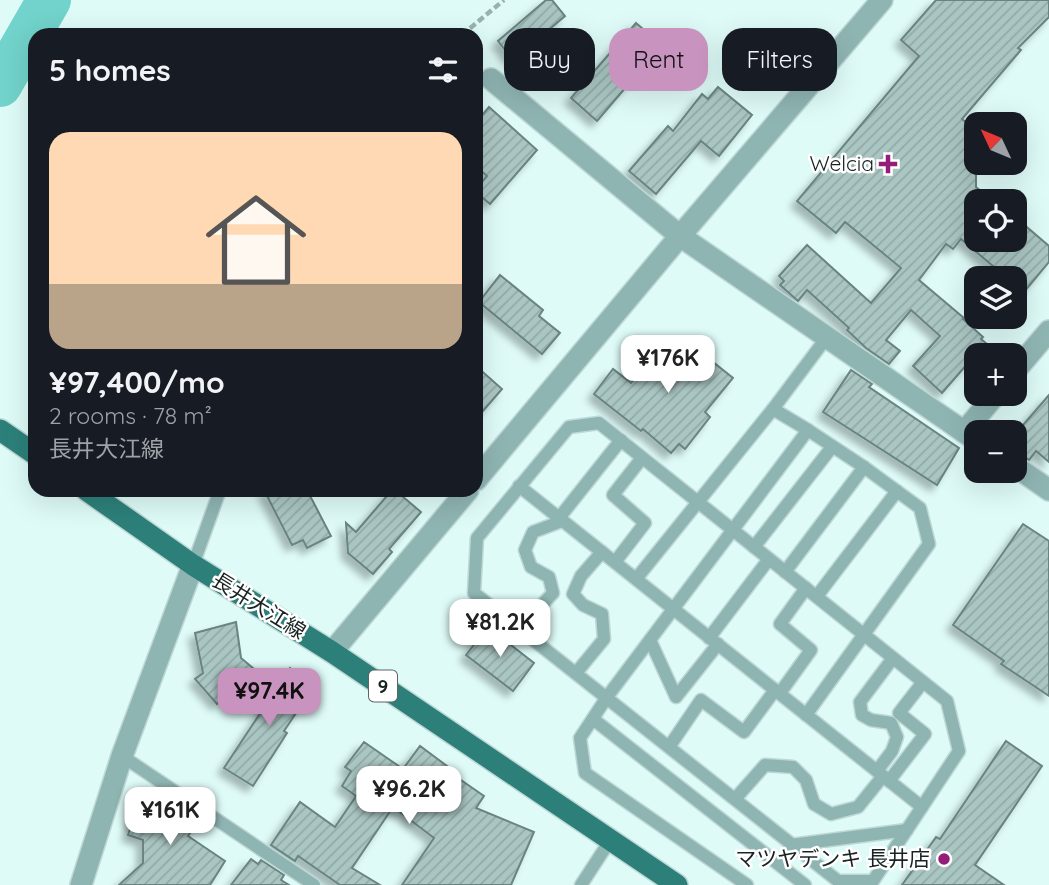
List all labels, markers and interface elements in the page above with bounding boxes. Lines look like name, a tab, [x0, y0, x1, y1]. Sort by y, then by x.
chip: Buy	[504, 28, 595, 91]
chip: Rent	[609, 28, 708, 91]
chip: Filters	[722, 28, 837, 91]
text: 5 homes	[49, 51, 171, 89]
icon: filters	[424, 51, 462, 89]
north arrow	[964, 112, 1027, 175]
map controls	[964, 112, 1027, 483]
place label: Welcia	[809, 150, 874, 176]
marker: Welcia	[880, 156, 896, 172]
icon: home	[193, 177, 319, 303]
button: locate	[964, 189, 1027, 252]
button: layers	[964, 266, 1027, 329]
pin: ¥176K	[619, 336, 717, 395]
text: ¥176K	[637, 343, 699, 372]
button: +	[964, 343, 1027, 406]
text: ¥97,400/mo	[49, 363, 225, 401]
text: 2 rooms · 78 m²	[49, 401, 212, 430]
button: −	[964, 420, 1027, 483]
text: 長井大江線	[49, 434, 164, 463]
street label: 長井大江線	[208, 566, 311, 644]
pin: ¥81.2K	[443, 600, 557, 659]
text: ¥81.2K	[465, 607, 535, 636]
pin: ¥97.4K	[212, 668, 326, 728]
road number: 9	[369, 670, 397, 702]
text: ¥97.4K	[234, 676, 304, 705]
pin: ¥96.2K	[352, 766, 466, 826]
text: ¥96.2K	[372, 774, 446, 803]
pin: ¥161K	[121, 788, 219, 847]
text: ¥161K	[141, 795, 199, 824]
place label: マツヤデンキ 長井店	[735, 845, 930, 871]
marker: マツヤデンキ 長井店	[936, 851, 952, 867]

